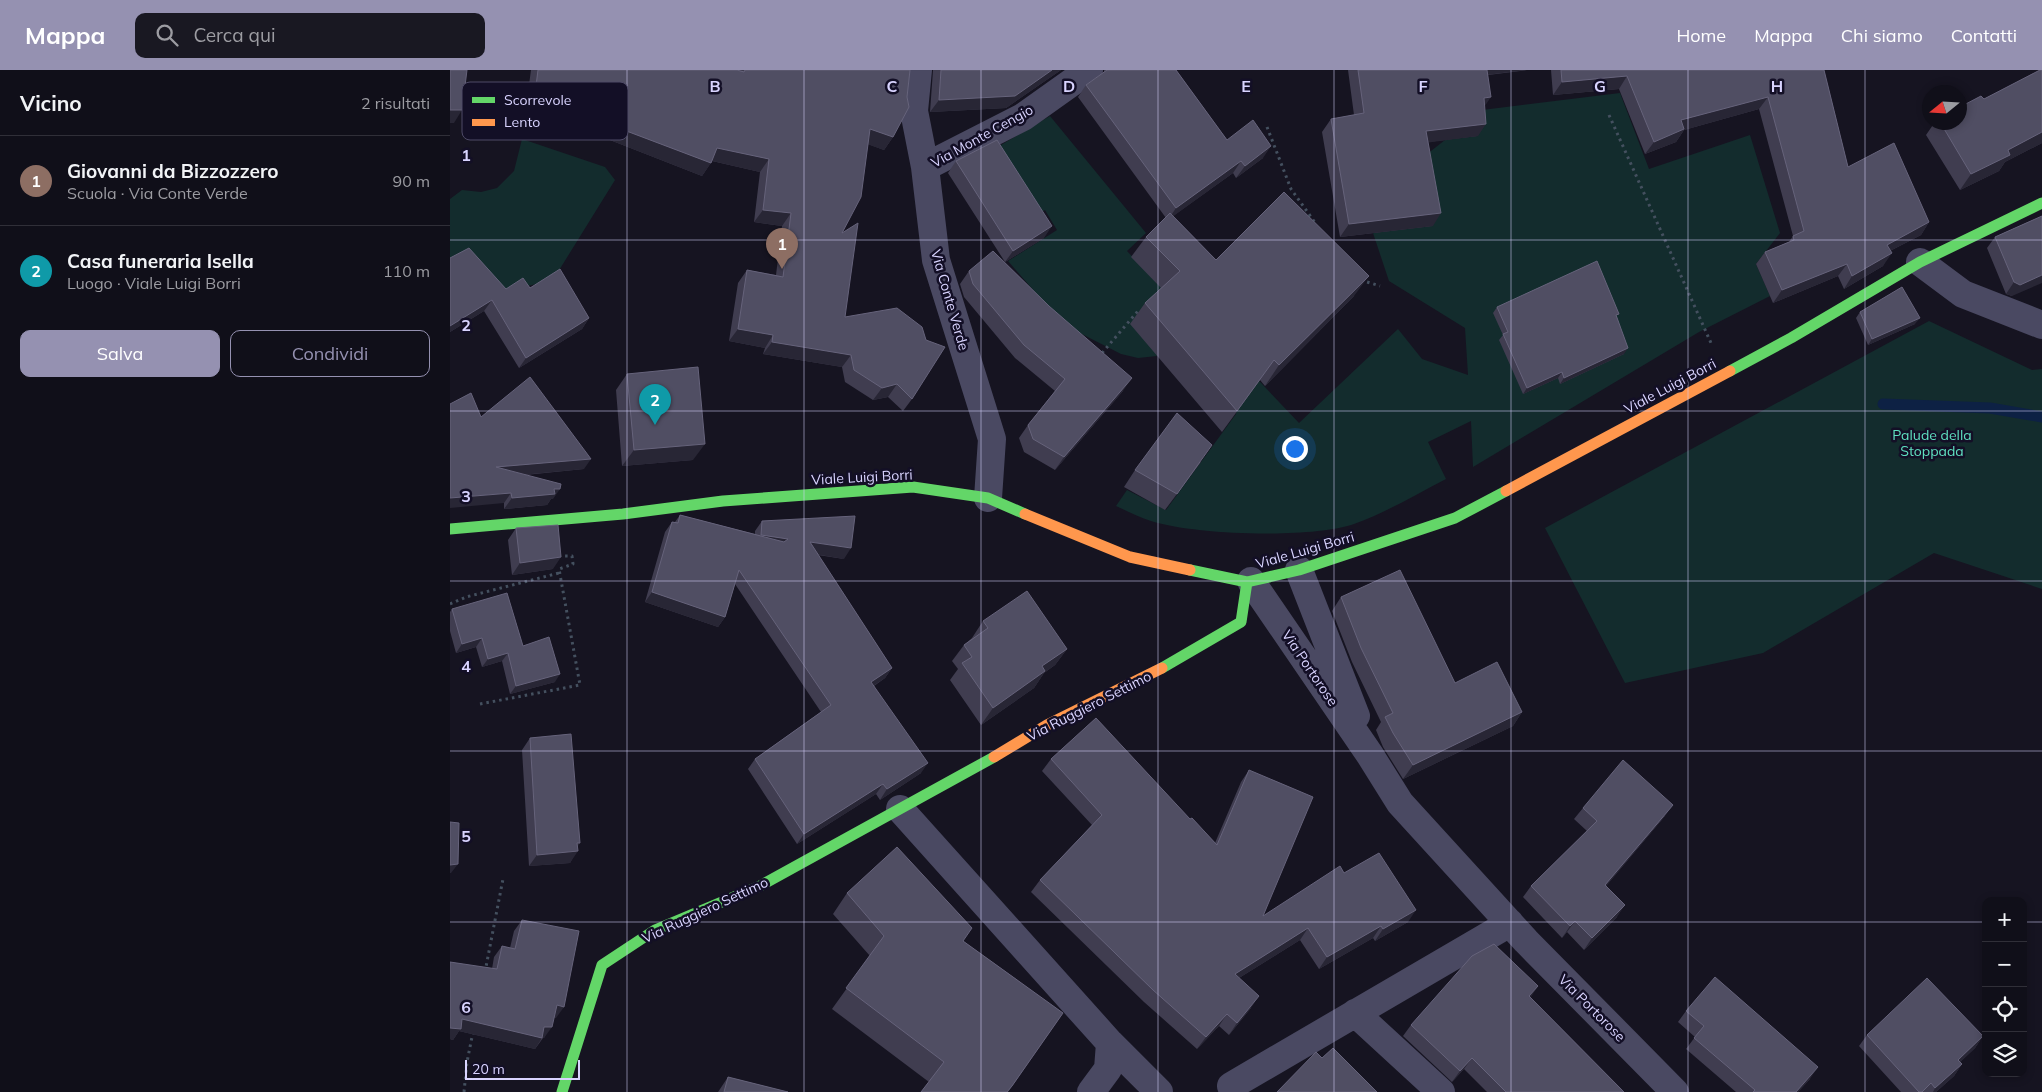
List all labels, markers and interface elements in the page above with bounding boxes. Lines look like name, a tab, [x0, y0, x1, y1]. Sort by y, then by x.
search box	[135, 13, 485, 58]
text: Mappa	[25, 20, 105, 50]
icon: search	[153, 21, 181, 49]
text: Cerca qui	[193, 23, 275, 47]
text: Home	[1676, 24, 1726, 47]
text: Mappa	[1754, 24, 1813, 47]
text: Chi siamo	[1841, 24, 1923, 47]
text: Contatti	[1951, 24, 2017, 47]
text: B	[709, 76, 721, 96]
text: C	[887, 76, 898, 96]
text: D	[1063, 76, 1075, 96]
text: E	[1241, 76, 1251, 96]
text: F	[1418, 76, 1428, 96]
text: G	[1594, 76, 1606, 96]
text: H	[1771, 76, 1783, 96]
legend	[462, 82, 628, 140]
north arrow	[1922, 85, 1967, 130]
text: Vicino	[20, 90, 82, 116]
text: Scorrevole	[504, 91, 571, 109]
text: 2 risultati	[361, 93, 430, 113]
street label: Via Monte Cengio	[928, 100, 1036, 172]
text: Lento	[504, 113, 540, 131]
text: 1	[461, 145, 471, 165]
text: Giovanni da Bizzozzero	[67, 159, 279, 183]
text: 1	[31, 171, 41, 191]
text: 90 m	[393, 171, 430, 191]
text: Scuola · Via Conte Verde	[67, 183, 248, 203]
pin: 1	[766, 228, 798, 269]
street label: Via Conte Verde	[927, 247, 973, 353]
text: Casa funeraria Isella	[67, 249, 254, 273]
text: 2	[31, 261, 41, 281]
text: 110 m	[383, 261, 430, 281]
text: Luogo · Viale Luigi Borri	[67, 273, 241, 293]
text: 2	[461, 315, 471, 335]
button: Salva	[20, 330, 220, 377]
button: Condividi	[230, 330, 430, 377]
street label: Viale Luigi Borri	[1621, 354, 1719, 418]
pin: 2	[639, 384, 671, 425]
park label: Palude della Stoppada	[1892, 426, 1972, 460]
your location	[1282, 436, 1308, 462]
street label: Viale Luigi Borri	[811, 465, 913, 489]
text: 3	[461, 486, 471, 506]
street label: Viale Luigi Borri	[1254, 527, 1356, 573]
street label: Via Portorose	[1278, 627, 1342, 709]
text: 4	[461, 656, 471, 676]
street label: Via Ruggiero Settimo	[1024, 667, 1154, 745]
text: 5	[461, 826, 471, 846]
street label: Via Ruggiero Settimo	[639, 873, 771, 947]
map controls	[1982, 897, 2027, 1077]
button: +	[1982, 897, 2027, 942]
button: −	[1982, 942, 2027, 987]
street label: Via Portorose	[1555, 971, 1629, 1045]
button: locate	[1982, 987, 2027, 1032]
text: 6	[461, 997, 471, 1017]
button: layers	[1982, 1032, 2027, 1077]
scale bar	[465, 1057, 580, 1080]
text: 20 m	[472, 1060, 505, 1078]

